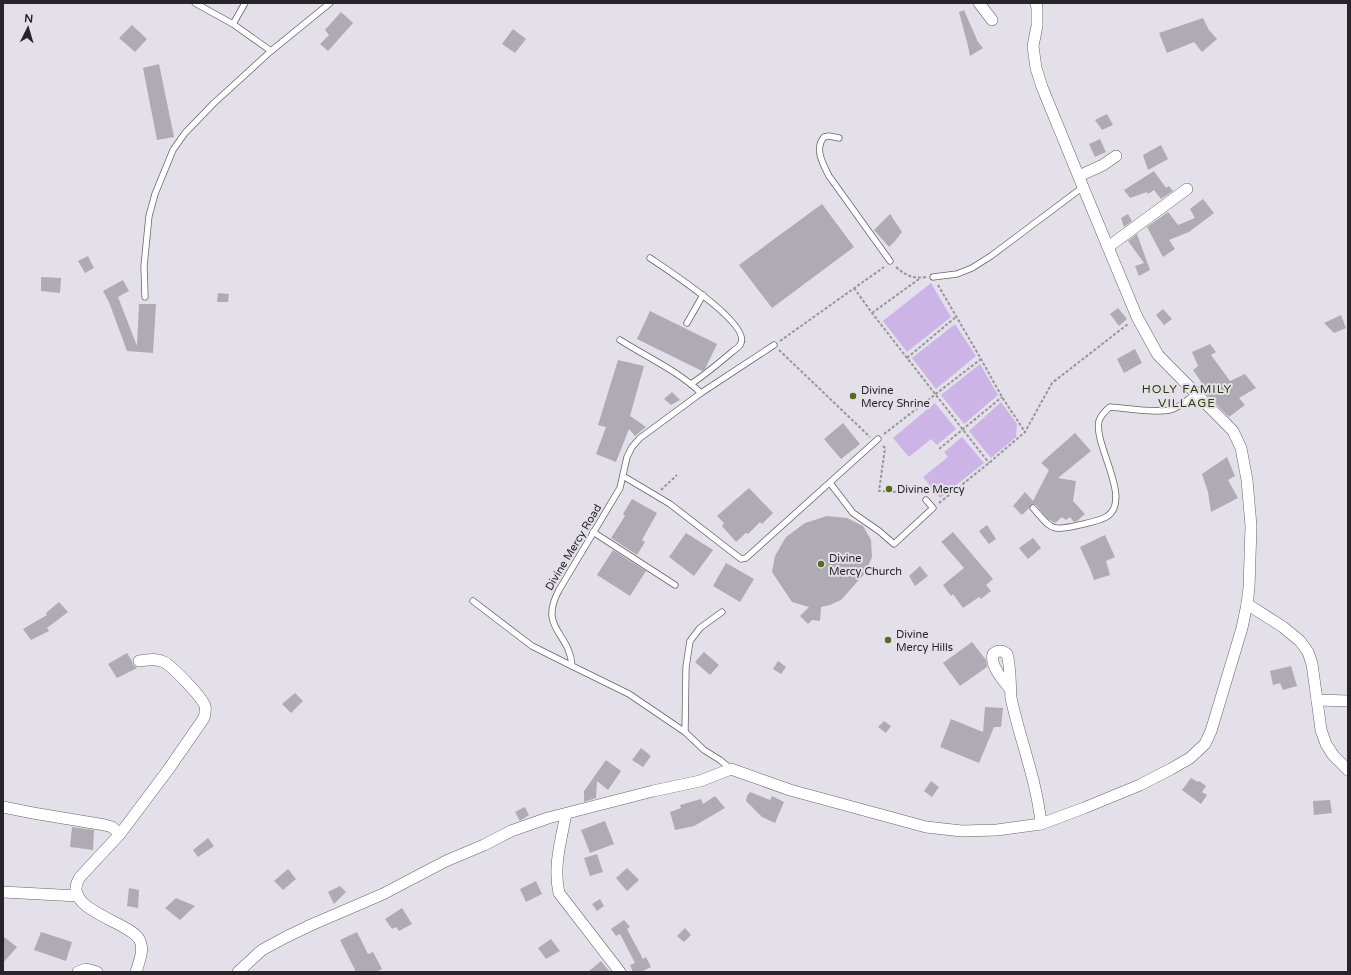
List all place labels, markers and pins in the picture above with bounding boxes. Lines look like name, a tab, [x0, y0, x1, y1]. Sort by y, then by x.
place label: Divine Mercy Shrine	[861, 384, 930, 410]
marker: Divine Mercy Shrine	[848, 391, 858, 401]
place label: Divine Mercy	[897, 483, 965, 496]
marker: Divine Mercy	[884, 484, 894, 494]
place label: Divine Mercy Church	[829, 552, 902, 578]
marker: Divine Mercy Church	[816, 559, 826, 569]
place label: Divine Mercy Hills	[896, 628, 953, 654]
marker: Divine Mercy Hills	[883, 635, 893, 645]

